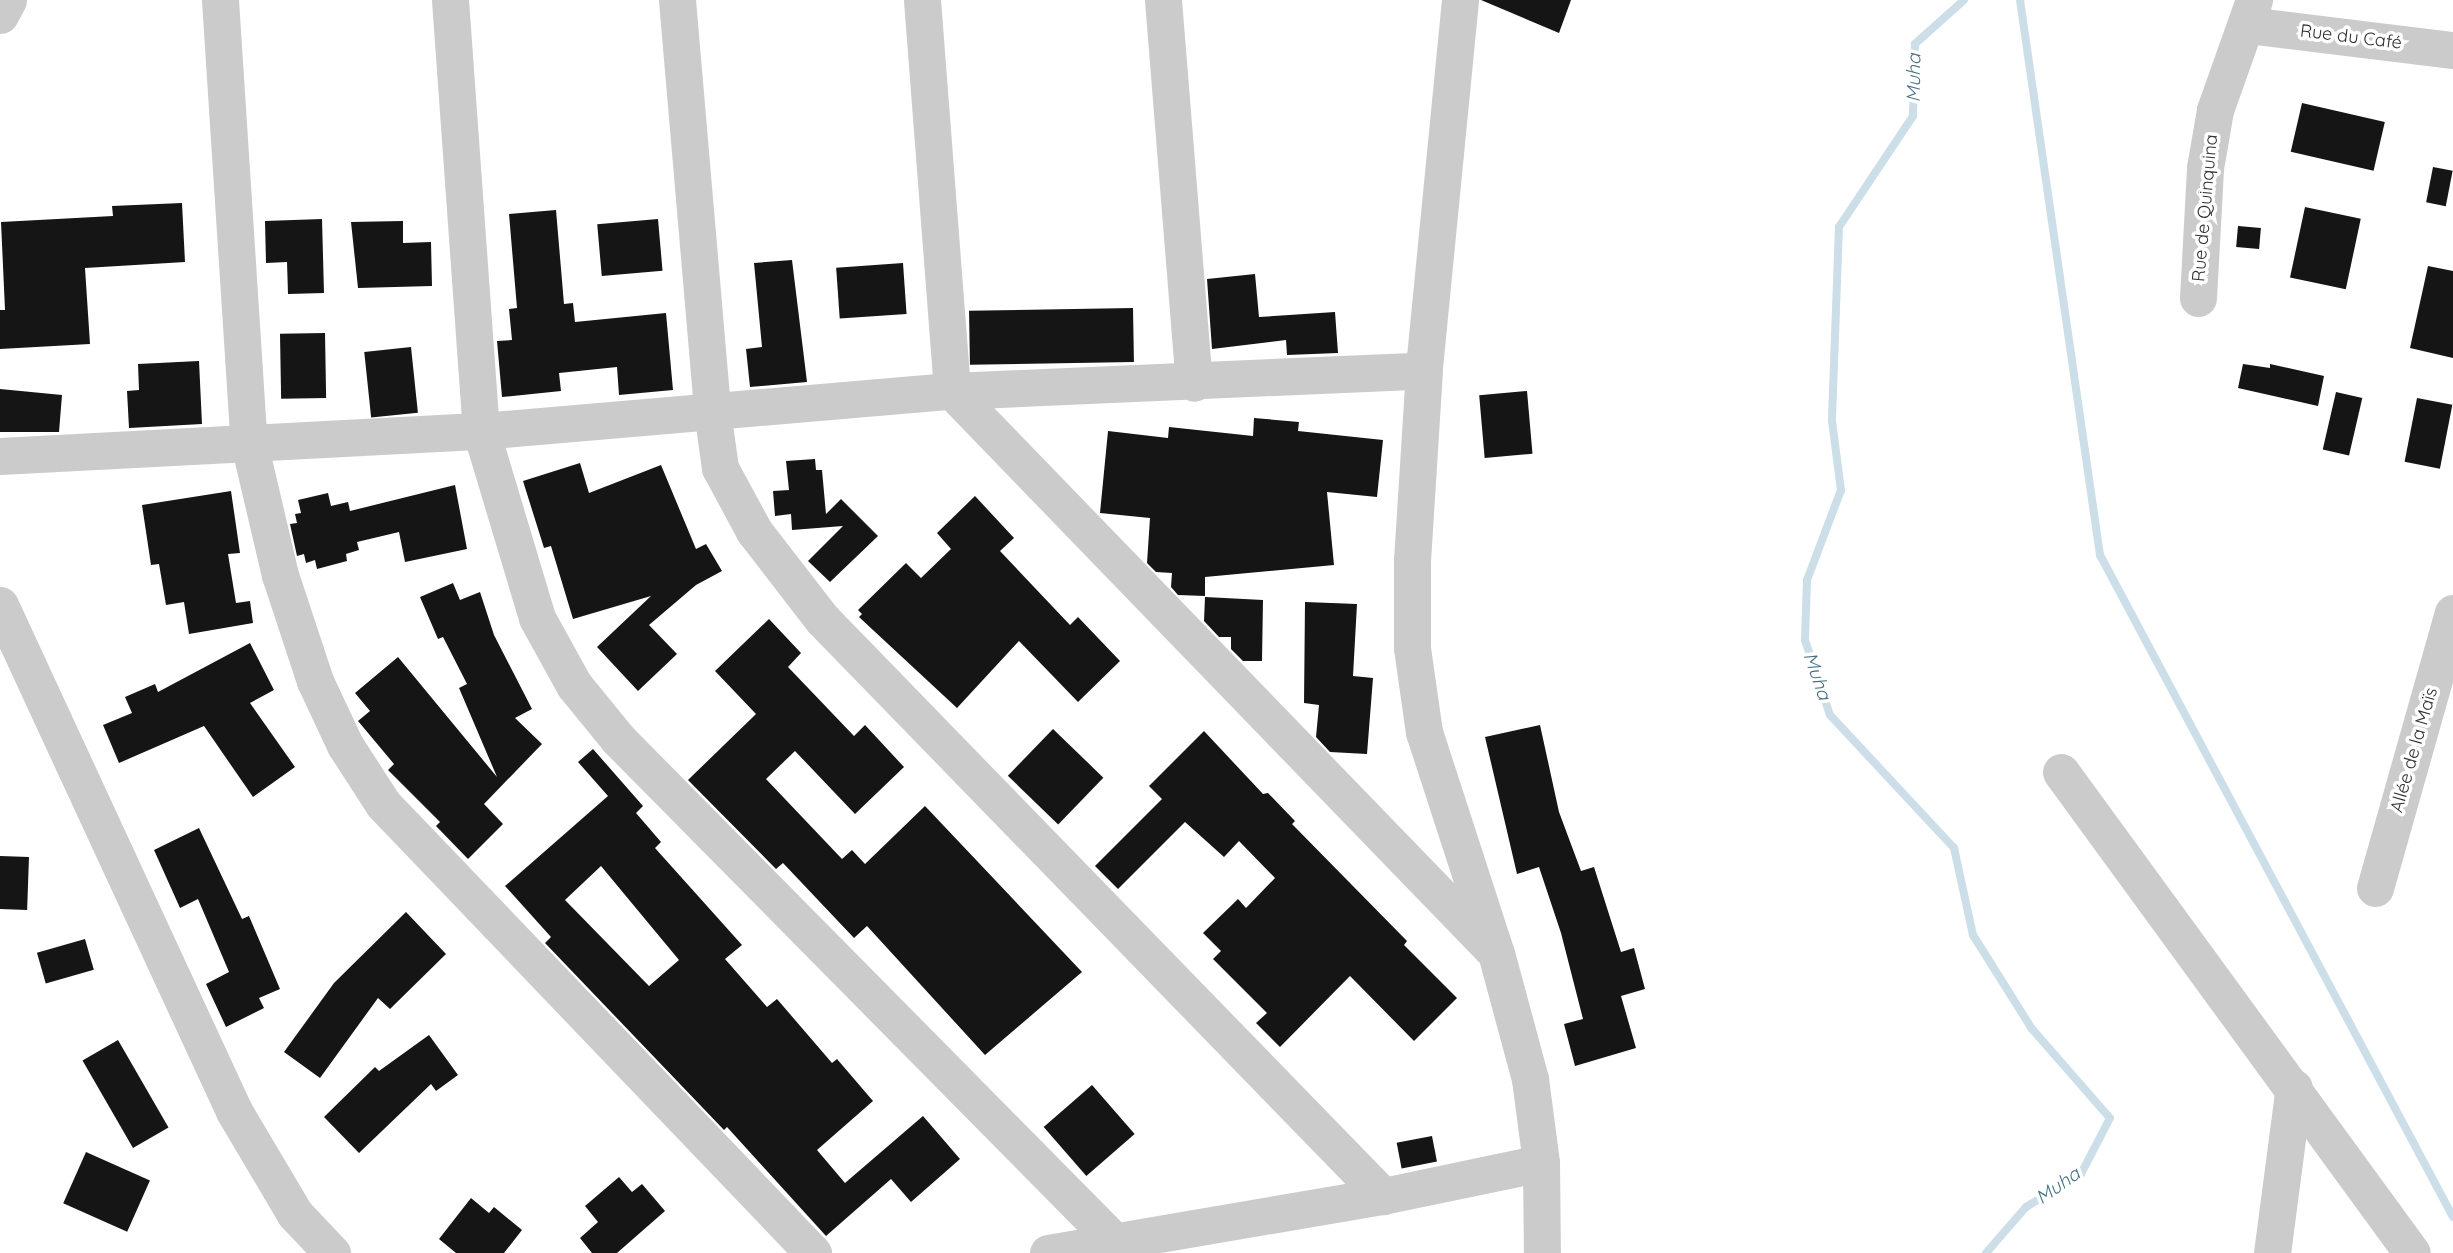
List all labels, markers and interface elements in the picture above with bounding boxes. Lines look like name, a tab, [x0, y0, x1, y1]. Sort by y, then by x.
street label: Rue du Café	[2299, 20, 2403, 54]
water label: Muha	[1902, 53, 1926, 103]
street label: Rue de Quinquina	[2188, 133, 2222, 283]
water label: Muha	[1798, 649, 1836, 703]
street label: Allée de la Maïs	[2386, 685, 2442, 815]
water label: Muha	[2031, 1163, 2085, 1209]

